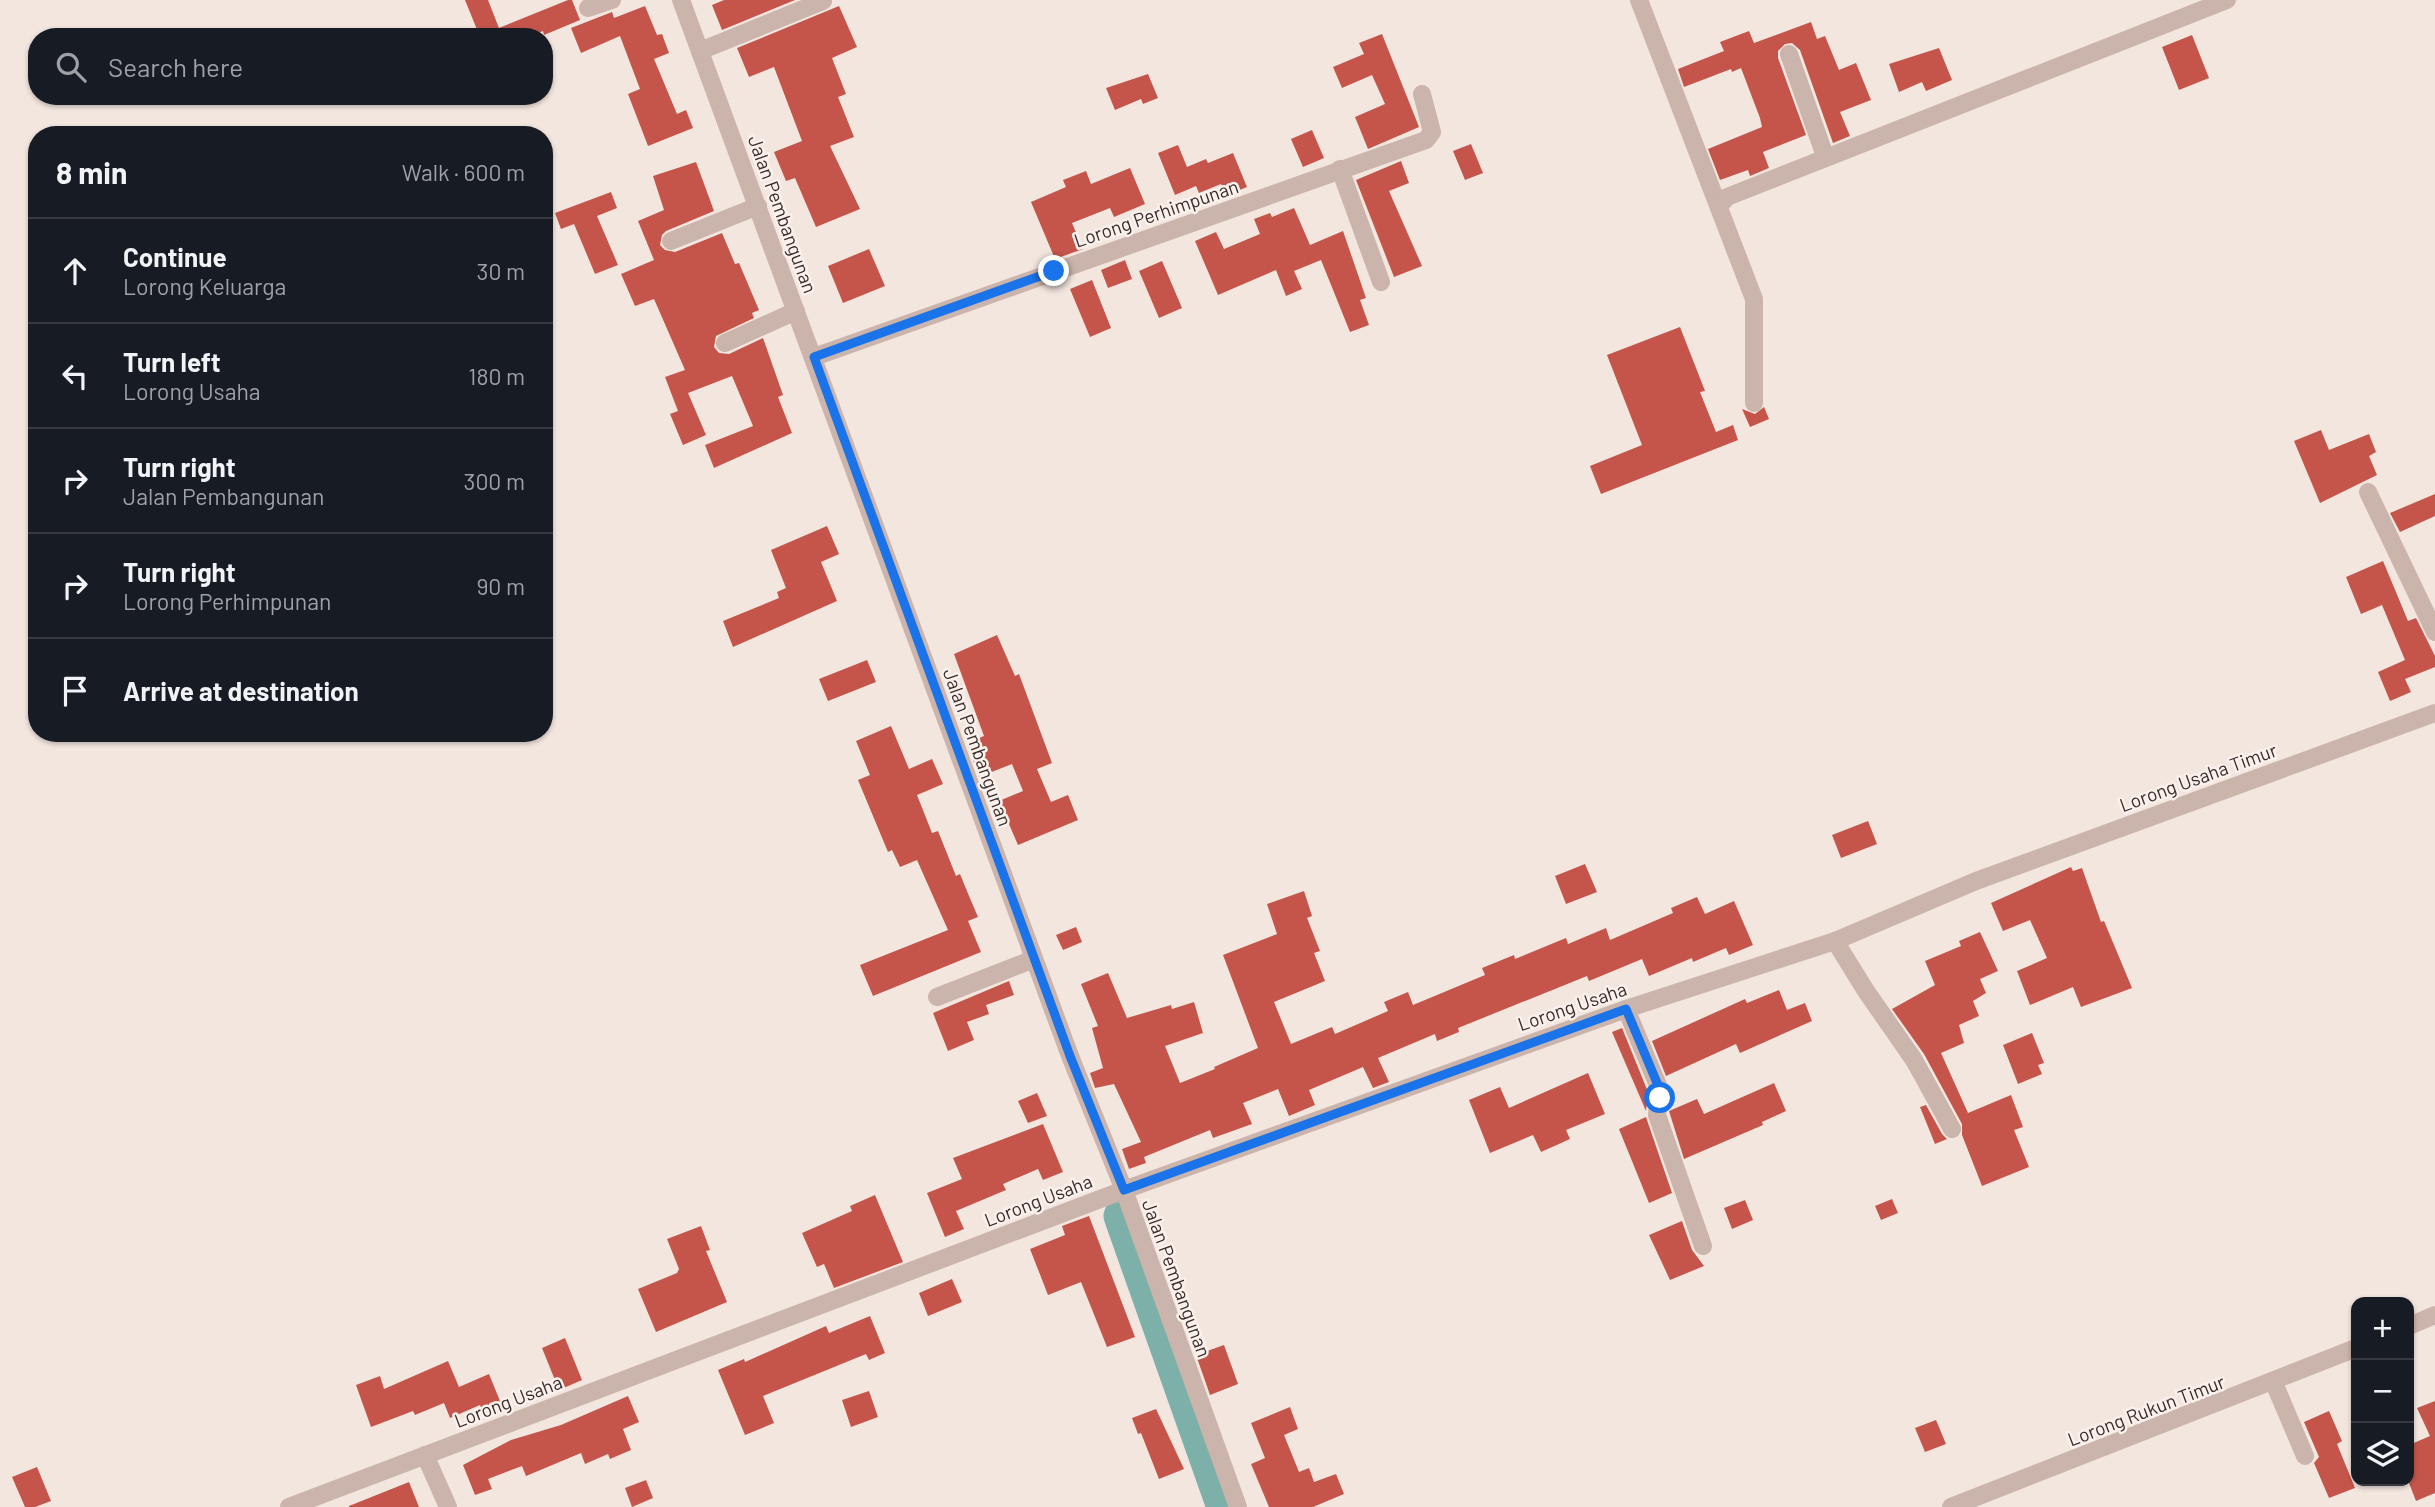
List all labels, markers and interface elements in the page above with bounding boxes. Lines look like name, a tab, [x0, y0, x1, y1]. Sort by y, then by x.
search box	[28, 28, 553, 105]
icon: search	[52, 48, 90, 86]
text: Search here	[108, 51, 243, 82]
street label: Jalan Pembangunan	[744, 132, 822, 296]
text: 8 min	[56, 154, 127, 190]
text: Walk · 600 m	[402, 158, 525, 186]
street label: Lorong Perhimpunan	[1071, 174, 1241, 252]
text: Continue	[123, 241, 227, 272]
icon: ahead	[56, 252, 94, 290]
route end	[1038, 255, 1069, 286]
text: 30 m	[477, 257, 525, 285]
text: Lorong Keluarga	[123, 272, 286, 300]
text: Turn left	[123, 346, 221, 377]
icon: left	[56, 357, 94, 395]
text: 180 m	[468, 362, 525, 390]
text: Lorong Usaha	[123, 377, 261, 405]
text: Turn right	[123, 451, 236, 482]
icon: right	[56, 462, 94, 500]
text: 300 m	[464, 467, 525, 495]
text: Jalan Pembangunan	[123, 482, 324, 510]
text: Turn right	[123, 556, 236, 587]
icon: right	[56, 567, 94, 605]
text: 90 m	[476, 572, 525, 600]
text: Lorong Perhimpunan	[123, 587, 331, 615]
street label: Jalan Pembangunan	[939, 665, 1017, 829]
icon: arrive	[56, 672, 94, 710]
text: Arrive at destination	[123, 675, 359, 706]
street label: Lorong Usaha Timur	[2116, 738, 2280, 816]
street label: Lorong Usaha	[1515, 977, 1629, 1035]
route start	[1644, 1082, 1675, 1113]
street label: Lorong Usaha	[981, 1169, 1095, 1231]
street label: Jalan Pembangunan	[1138, 1196, 1216, 1360]
map controls	[2351, 1297, 2414, 1486]
button: +	[2351, 1297, 2414, 1360]
button: −	[2351, 1360, 2414, 1423]
street label: Lorong Rukun Timur	[2064, 1369, 2228, 1451]
street label: Lorong Usaha	[451, 1370, 565, 1432]
button: layers	[2351, 1423, 2414, 1486]

